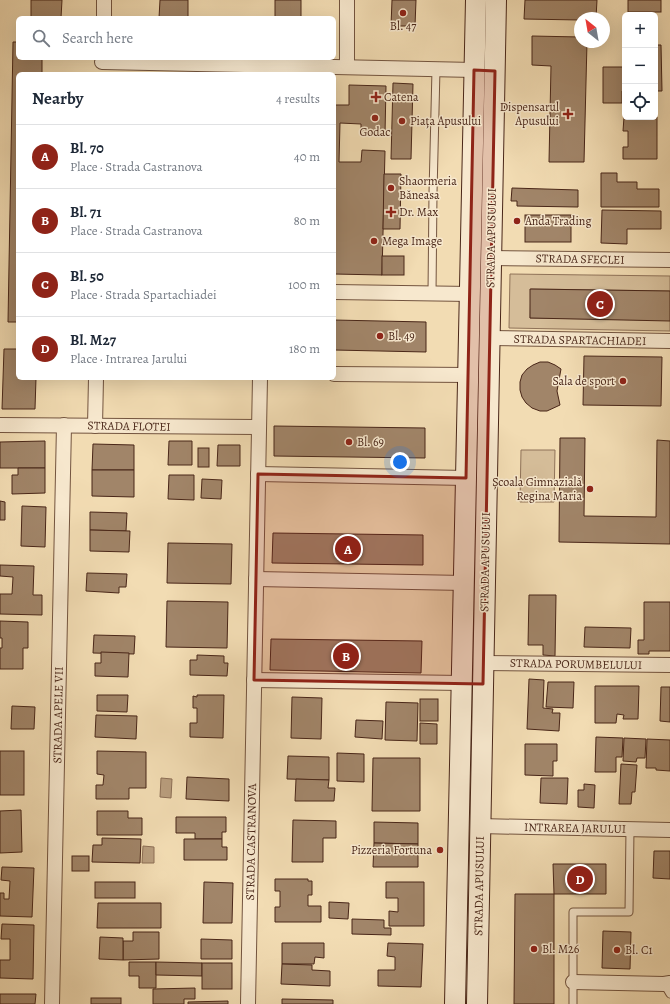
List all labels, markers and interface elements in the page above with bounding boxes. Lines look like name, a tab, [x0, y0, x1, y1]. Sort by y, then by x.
marker: Bl. 47	[398, 8, 408, 18]
north arrow	[574, 12, 610, 48]
map controls	[622, 12, 658, 120]
button: +	[622, 12, 658, 48]
search box	[16, 16, 336, 60]
place label: Bl. 47	[390, 18, 417, 34]
icon: search	[30, 27, 52, 49]
text: Search here	[62, 28, 133, 48]
button: −	[622, 48, 658, 84]
button: locate	[622, 84, 658, 120]
text: Nearby	[32, 87, 83, 110]
place label: Catena	[384, 89, 419, 105]
text: 4 results	[276, 90, 320, 107]
marker: Catena	[371, 92, 381, 102]
place label: Dispensarul Apusului	[500, 99, 559, 129]
marker: Dispensarul Apusului	[562, 108, 574, 120]
marker: Godac	[370, 113, 380, 123]
place label: Piața Apusului	[410, 113, 481, 129]
marker: Piața Apusului	[397, 116, 407, 126]
place label: Godac	[360, 124, 390, 140]
text: Bl. 70	[70, 138, 104, 158]
text: A	[41, 148, 49, 165]
text: 40 m	[294, 148, 320, 165]
text: Place · Strada Castranova	[70, 158, 203, 175]
place label: Shaormeria Băneasa	[399, 173, 457, 203]
marker: Shaormeria Băneasa	[386, 183, 396, 193]
street label: STRADA APUSULUI	[482, 188, 500, 288]
text: Bl. 71	[70, 202, 102, 222]
place label: Dr. Max	[399, 204, 439, 220]
marker: Dr. Max	[386, 207, 396, 217]
text: B	[41, 212, 49, 229]
text: 80 m	[293, 212, 320, 229]
place label: Anda Trading	[524, 213, 591, 229]
marker: Anda Trading	[512, 216, 522, 226]
text: Place · Strada Castranova	[70, 222, 203, 239]
place label: Mega Image	[382, 233, 442, 249]
marker: Mega Image	[369, 236, 379, 246]
street label: STRADA SFECLEI	[535, 250, 625, 268]
text: Bl. 50	[70, 266, 104, 286]
text: C	[41, 276, 49, 293]
text: 100 m	[288, 276, 320, 293]
text: Place · Strada Spartachiadei	[70, 286, 217, 303]
pin: C	[587, 289, 613, 319]
place label: Bl. 49	[388, 328, 415, 344]
text: Bl. M27	[70, 330, 116, 350]
marker: Bl. 49	[375, 331, 385, 341]
street label: STRADA SPARTACHIADEI	[513, 331, 647, 349]
text: D	[40, 340, 50, 357]
text: 180 m	[289, 340, 320, 357]
text: Place · Intrarea Jarului	[70, 350, 187, 367]
place label: Sala de sport	[553, 373, 615, 389]
marker: Sala de sport	[618, 376, 628, 386]
street label: STRADA FLOTEI	[87, 417, 171, 435]
place label: Bl. 69	[357, 434, 384, 450]
marker: Bl. 69	[344, 437, 354, 447]
your location	[390, 452, 410, 472]
place label: Școala Gimnazială Regina Maria	[492, 474, 582, 504]
marker: Școala Gimnazială Regina Maria	[585, 484, 595, 494]
street label: STRADA APUSULUI	[476, 512, 494, 612]
pin: A	[335, 534, 361, 564]
pin: B	[333, 641, 359, 671]
street label: STRADA PORUMBELULUI	[510, 655, 642, 673]
street label: STRADA APELE VII	[49, 666, 67, 764]
street label: STRADA CASTRANOVA	[242, 782, 260, 901]
street label: INTRAREA JARULUI	[524, 819, 626, 837]
street label: STRADA APUSULUI	[470, 836, 488, 936]
place label: Pizzeria Fortuna	[351, 842, 432, 858]
marker: Pizzeria Fortuna	[435, 845, 445, 855]
pin: D	[567, 864, 593, 894]
place label: Bl. M26	[542, 941, 580, 957]
place label: Bl. C1	[625, 942, 653, 958]
marker: Bl. M26	[529, 944, 539, 954]
marker: Bl. C1	[612, 945, 622, 955]

